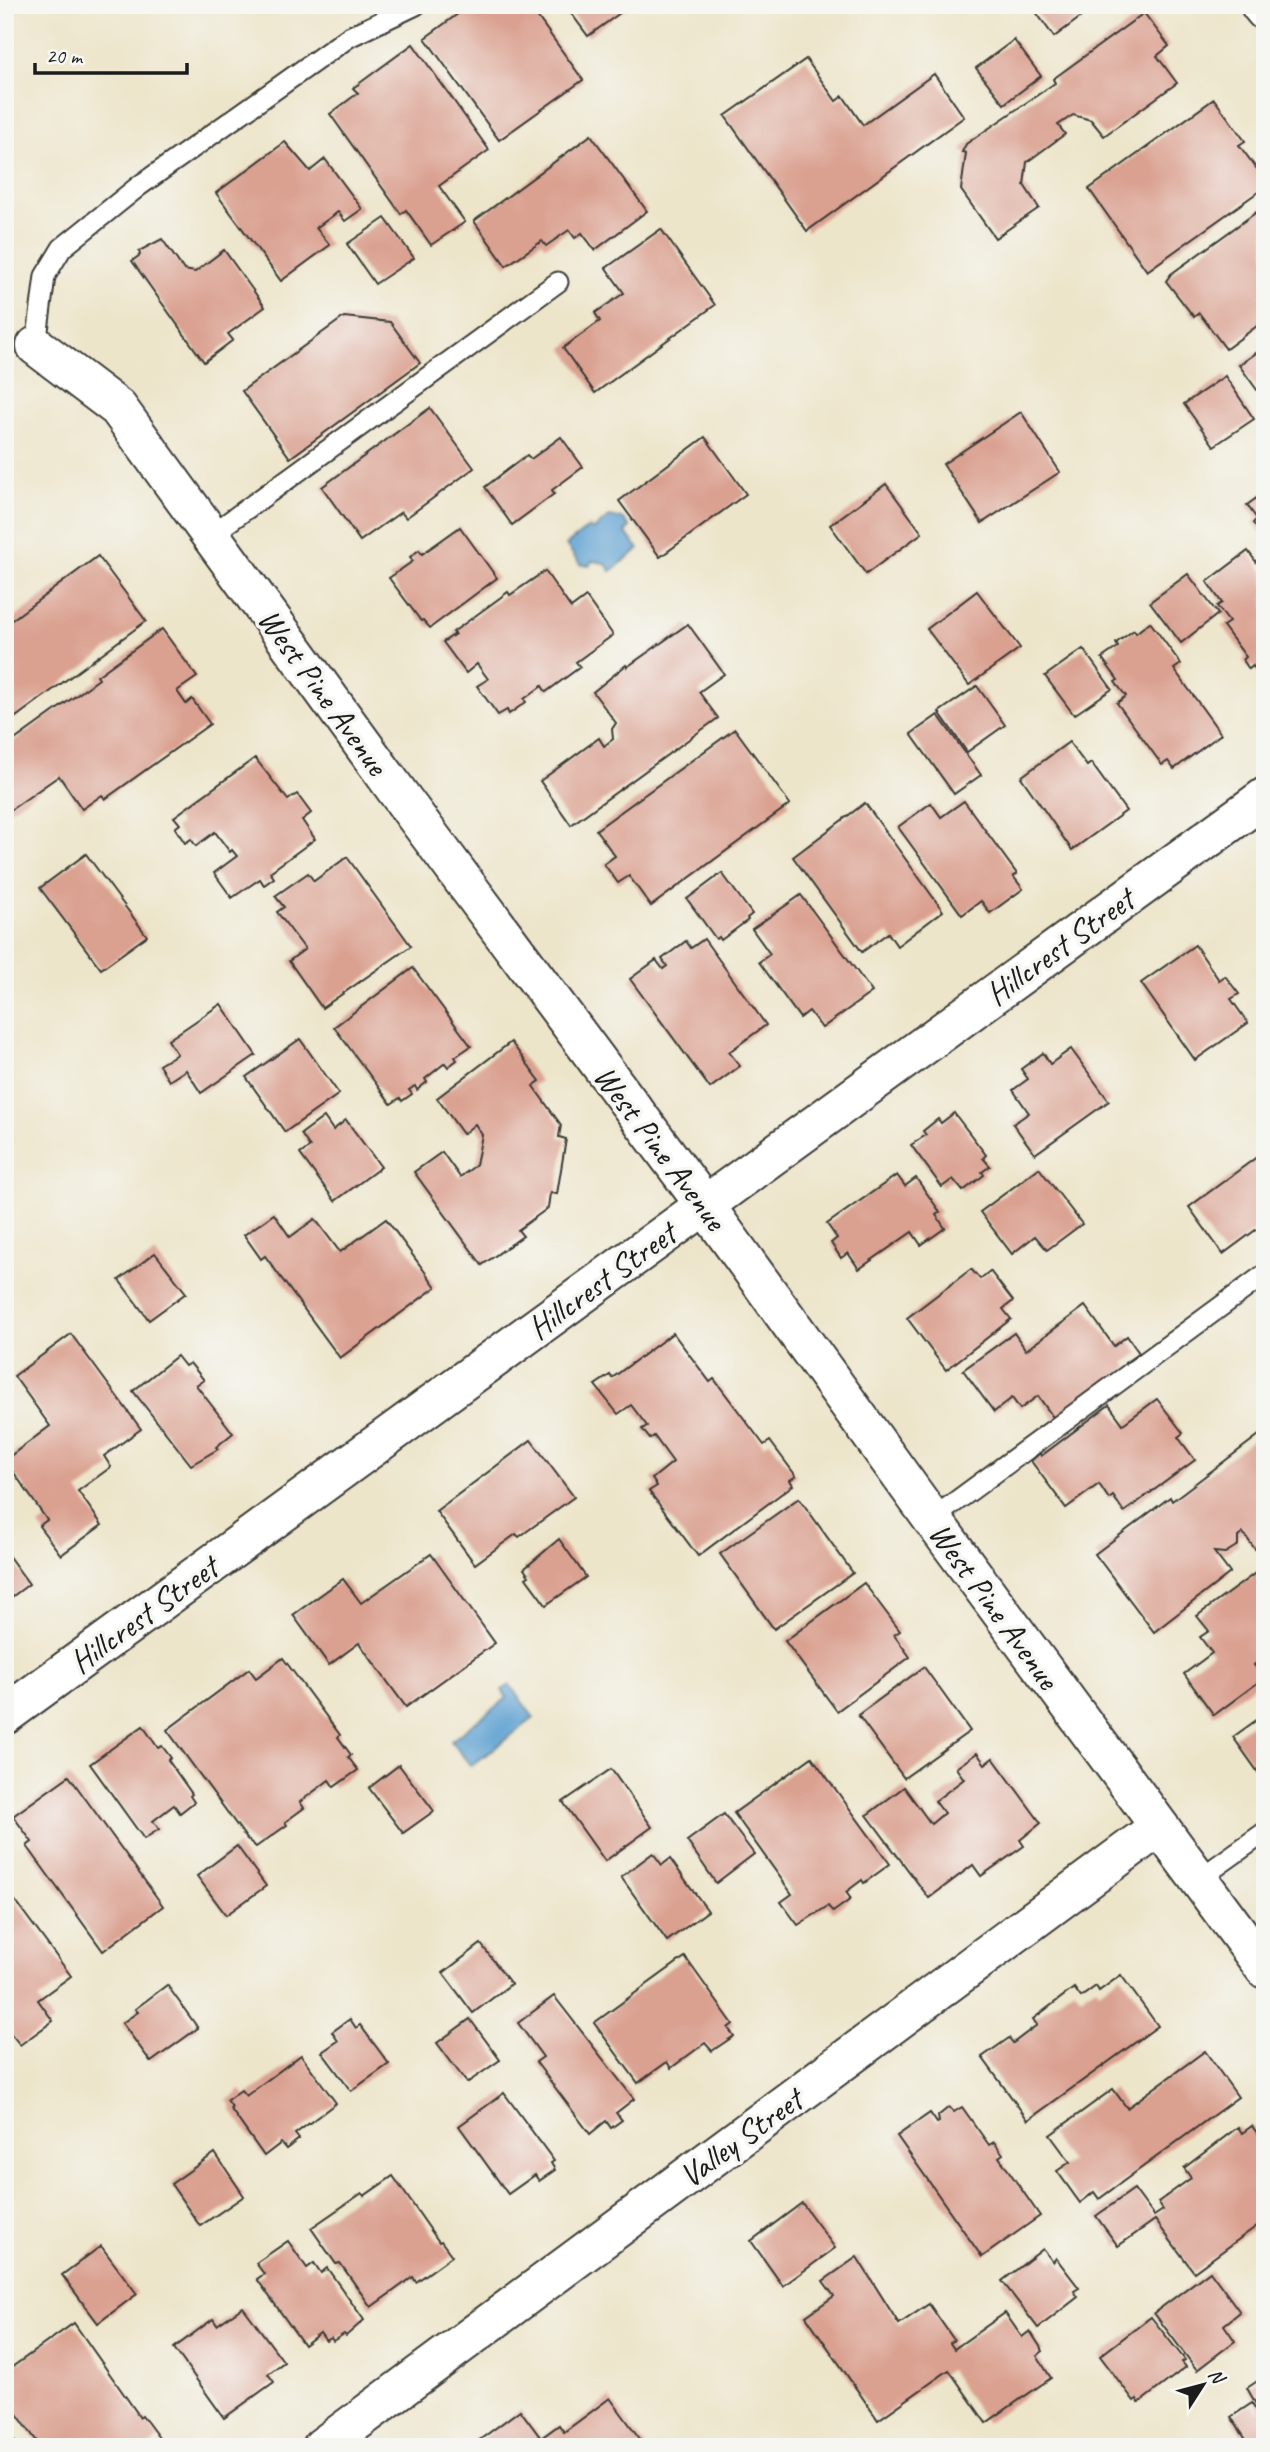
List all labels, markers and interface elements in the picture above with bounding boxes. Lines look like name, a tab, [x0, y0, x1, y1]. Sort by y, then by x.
scale bar	[35, 32, 187, 76]
text: 20 m	[46, 43, 84, 69]
street label: West Pine Avenue	[249, 600, 399, 785]
street label: Hillcrest Street	[977, 877, 1145, 1015]
street label: West Pine Avenue	[584, 1057, 737, 1240]
street label: Hillcrest Street	[519, 1211, 687, 1349]
street label: West Pine Avenue	[920, 1514, 1070, 1699]
street label: Hillcrest Street	[61, 1545, 229, 1683]
street label: Valley Street	[671, 2077, 814, 2197]
north arrow	[1168, 2350, 1238, 2420]
text: N	[1203, 2364, 1231, 2390]

